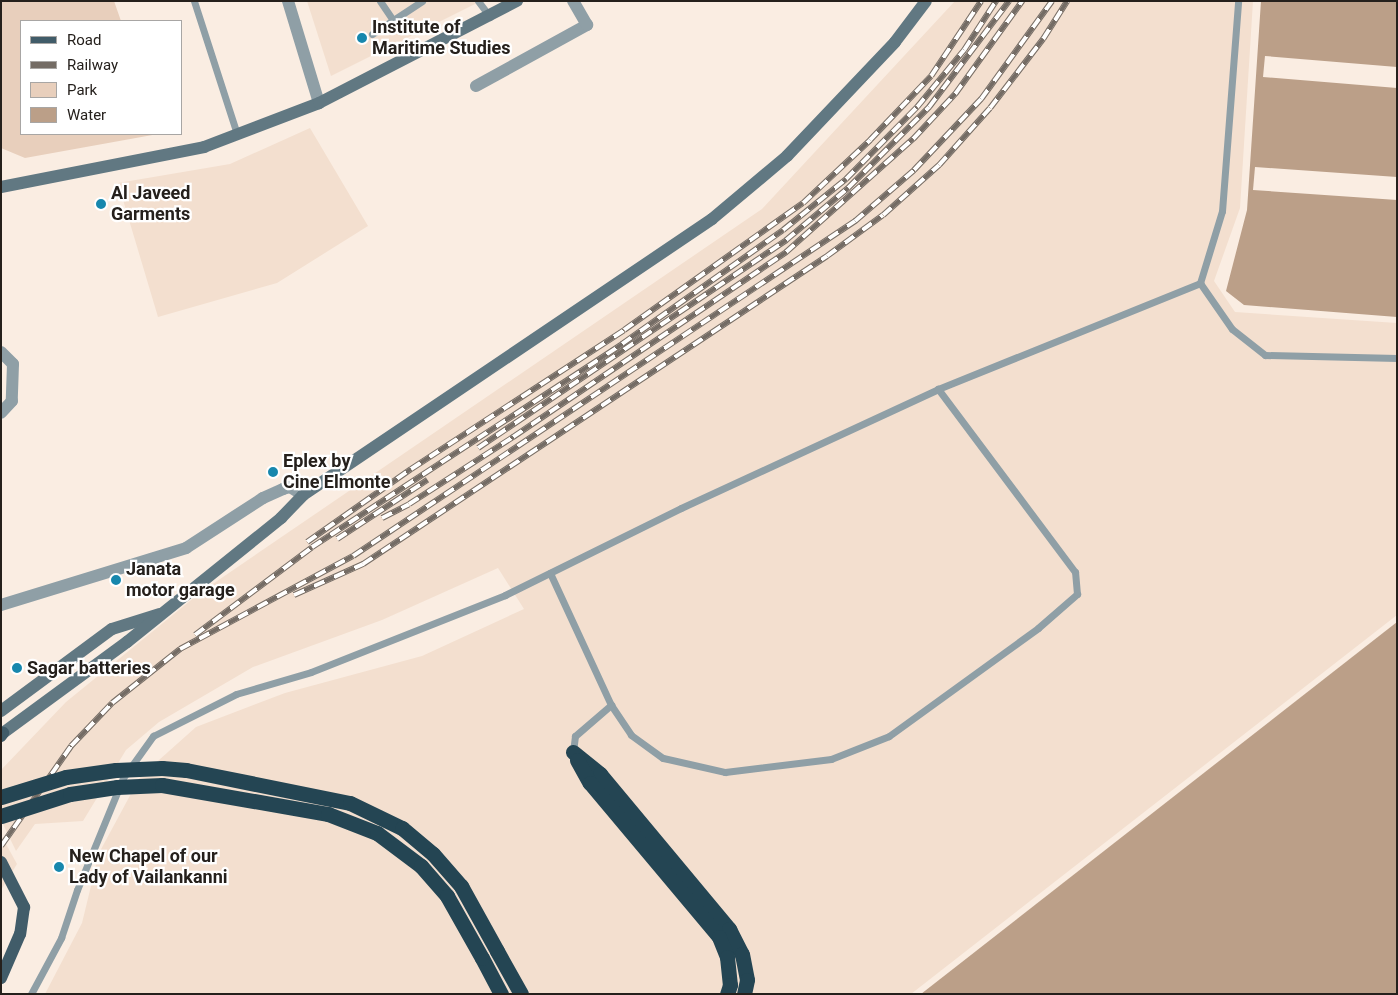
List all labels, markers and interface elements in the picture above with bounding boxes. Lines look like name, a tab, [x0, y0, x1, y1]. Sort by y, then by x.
place label: Institute of Maritime Studies	[372, 17, 511, 59]
legend	[20, 20, 182, 135]
text: Road	[67, 31, 101, 49]
marker: Institute of Maritime Studies	[356, 32, 368, 44]
text: Railway	[67, 56, 118, 74]
text: Park	[67, 81, 97, 99]
text: Water	[67, 106, 106, 124]
place label: Al Javeed Garments	[111, 183, 190, 225]
marker: Al Javeed Garments	[95, 198, 107, 210]
place label: Eplex by Cine Elmonte	[283, 451, 390, 494]
marker: Eplex by Cine Elmonte	[267, 466, 279, 478]
place label: Janata motor garage	[126, 559, 235, 602]
marker: Janata motor garage	[110, 574, 122, 586]
place label: Sagar batteries	[27, 657, 151, 679]
marker: Sagar batteries	[11, 662, 23, 674]
place label: New Chapel of our Lady of Vailankanni	[69, 846, 228, 889]
marker: New Chapel of our Lady of Vailankanni	[53, 861, 65, 873]

